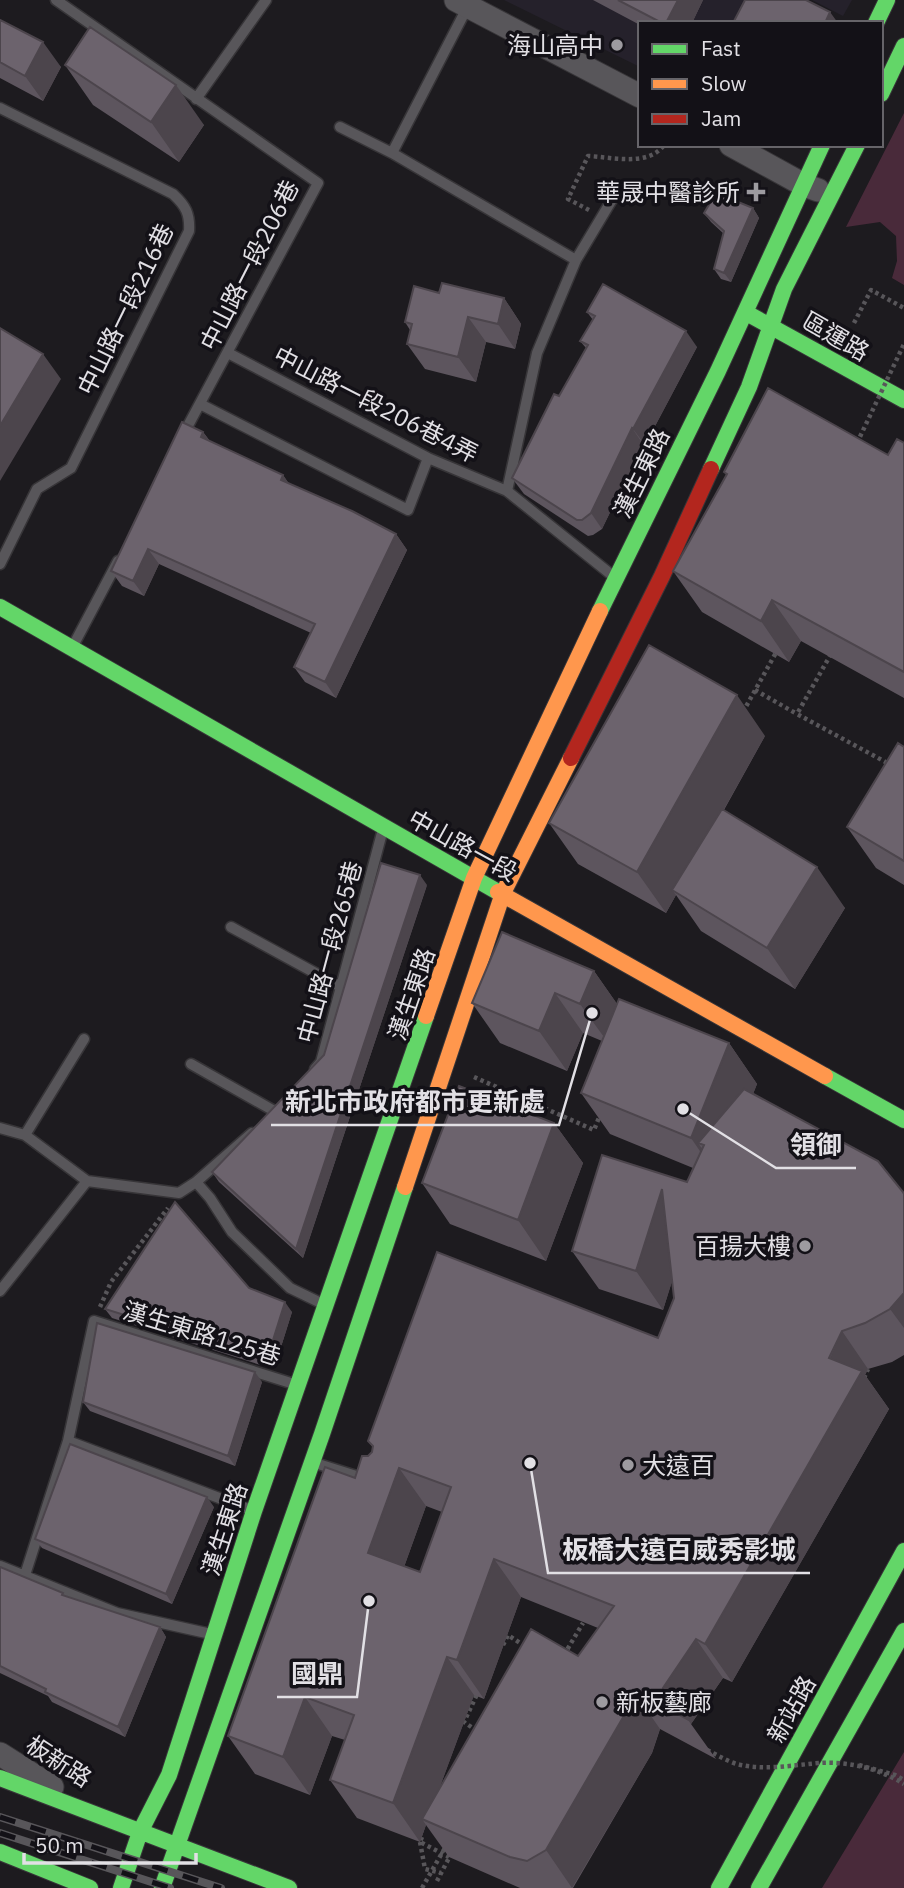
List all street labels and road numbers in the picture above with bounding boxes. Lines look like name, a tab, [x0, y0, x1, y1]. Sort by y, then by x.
street label: 中山路一段206巷	[192, 174, 306, 356]
street label: 中山路一段216巷	[70, 218, 180, 400]
street label: 區運路	[797, 304, 875, 368]
street label: 中山路一段206巷4弄	[268, 339, 484, 469]
street label: 漢生東路	[606, 423, 676, 523]
street label: 中山路一段	[403, 802, 523, 888]
street label: 中山路一段265巷	[289, 857, 369, 1047]
street label: 漢生東路	[380, 943, 442, 1045]
street label: 漢生東路125巷	[119, 1294, 285, 1372]
street label: 漢生東路	[194, 1478, 254, 1580]
street label: 新站路	[760, 1670, 822, 1748]
street label: 板新路	[20, 1728, 98, 1794]

